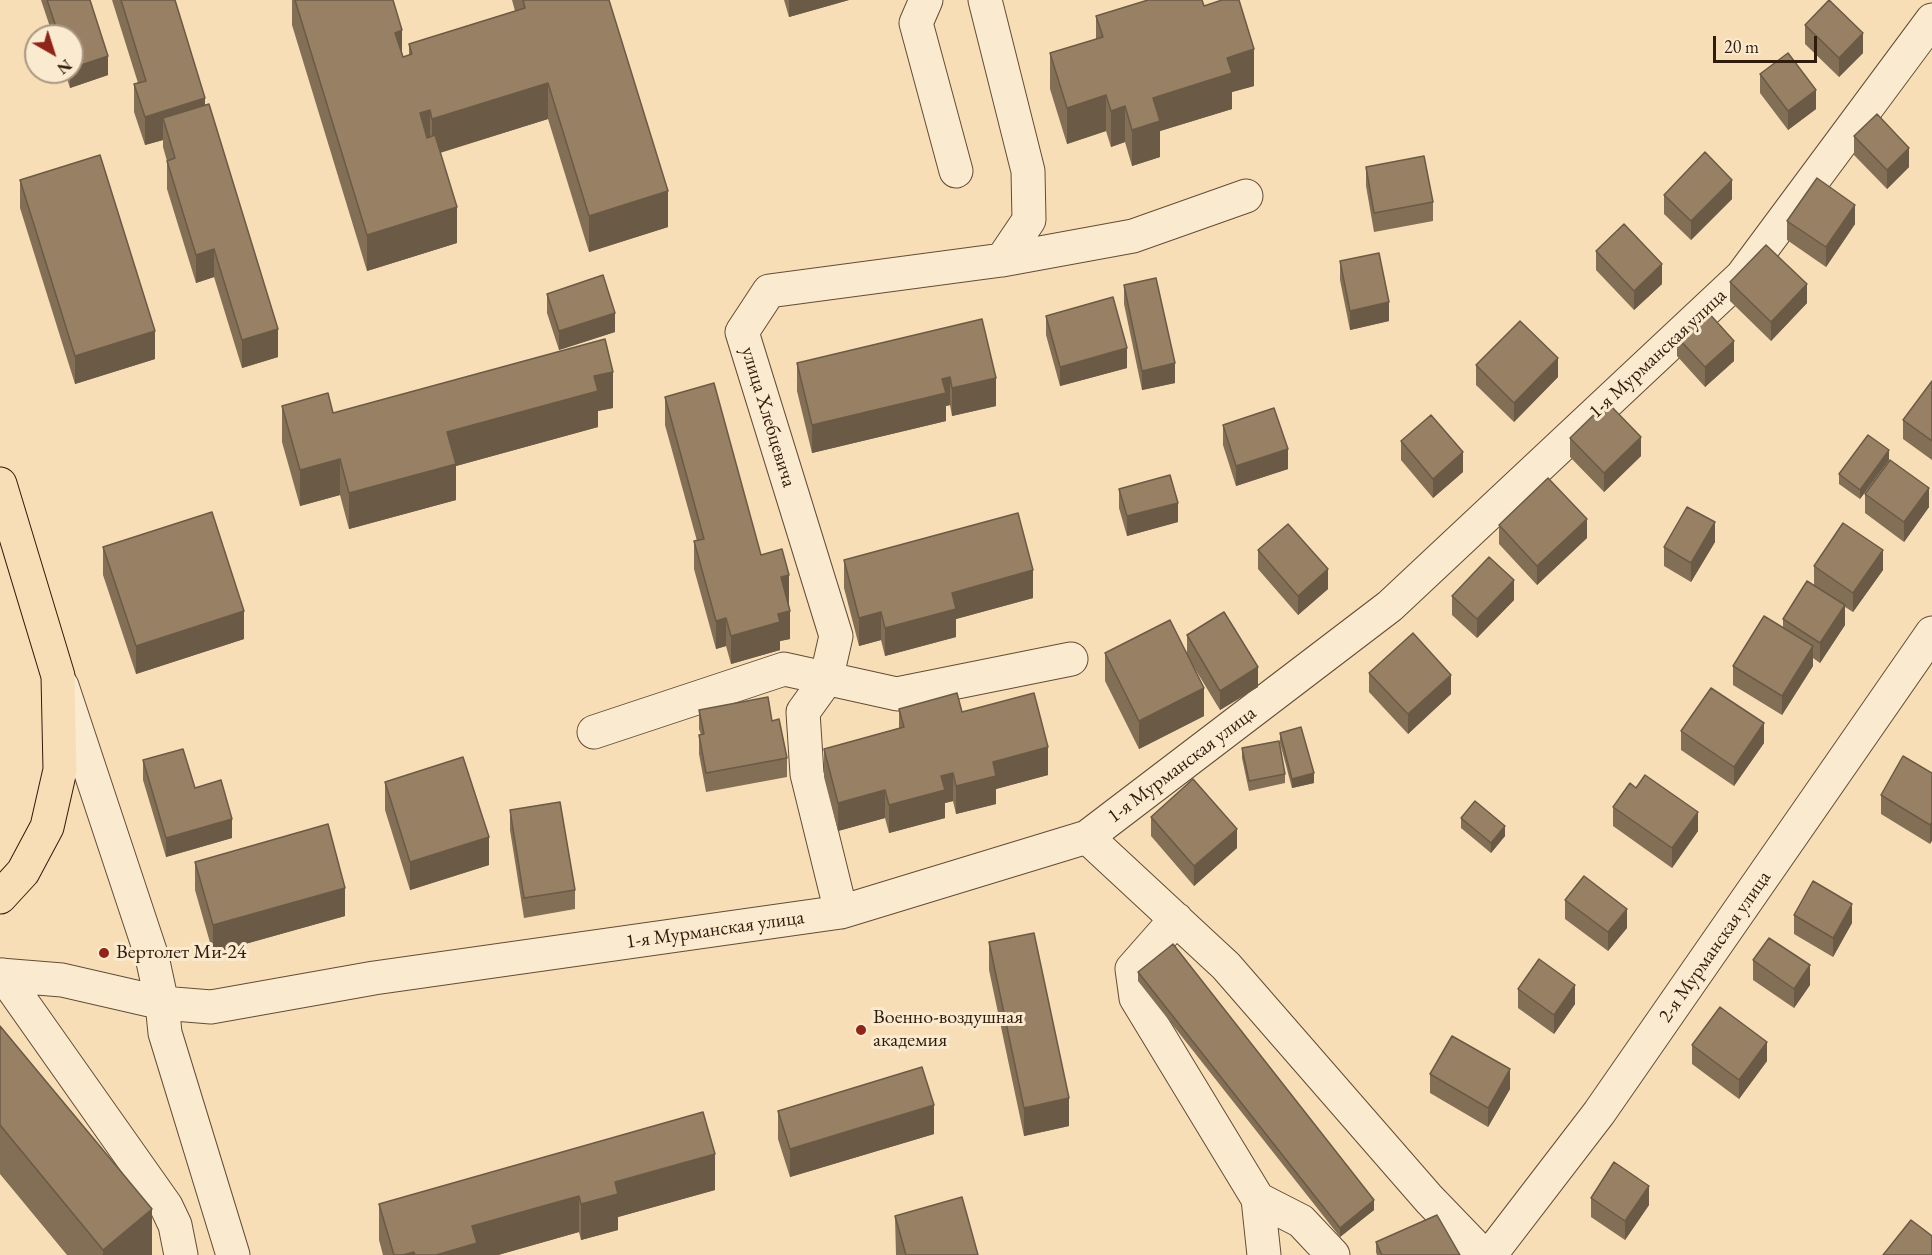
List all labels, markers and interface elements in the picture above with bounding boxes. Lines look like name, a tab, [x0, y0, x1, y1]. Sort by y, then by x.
north arrow	[24, 24, 84, 84]
scale bar	[1716, 24, 1820, 62]
text: 20 m	[1724, 35, 1759, 58]
text: N	[53, 55, 76, 79]
street label: 1-я Мурманская улица	[1584, 284, 1732, 424]
street label: улица Хлебцевича	[735, 344, 801, 490]
street label: 1-я Мурманская улица	[1103, 701, 1261, 829]
street label: 2-я Мурманская улица	[1654, 866, 1776, 1028]
street label: 1-я Мурманская улица	[624, 906, 806, 954]
place label: Вертолет Ми-24	[116, 941, 246, 965]
marker: Вертолет Ми-24	[97, 946, 111, 960]
place label: Военно-воздушная академия	[873, 1006, 1023, 1053]
marker: Военно-воздушная академия	[854, 1023, 868, 1037]

